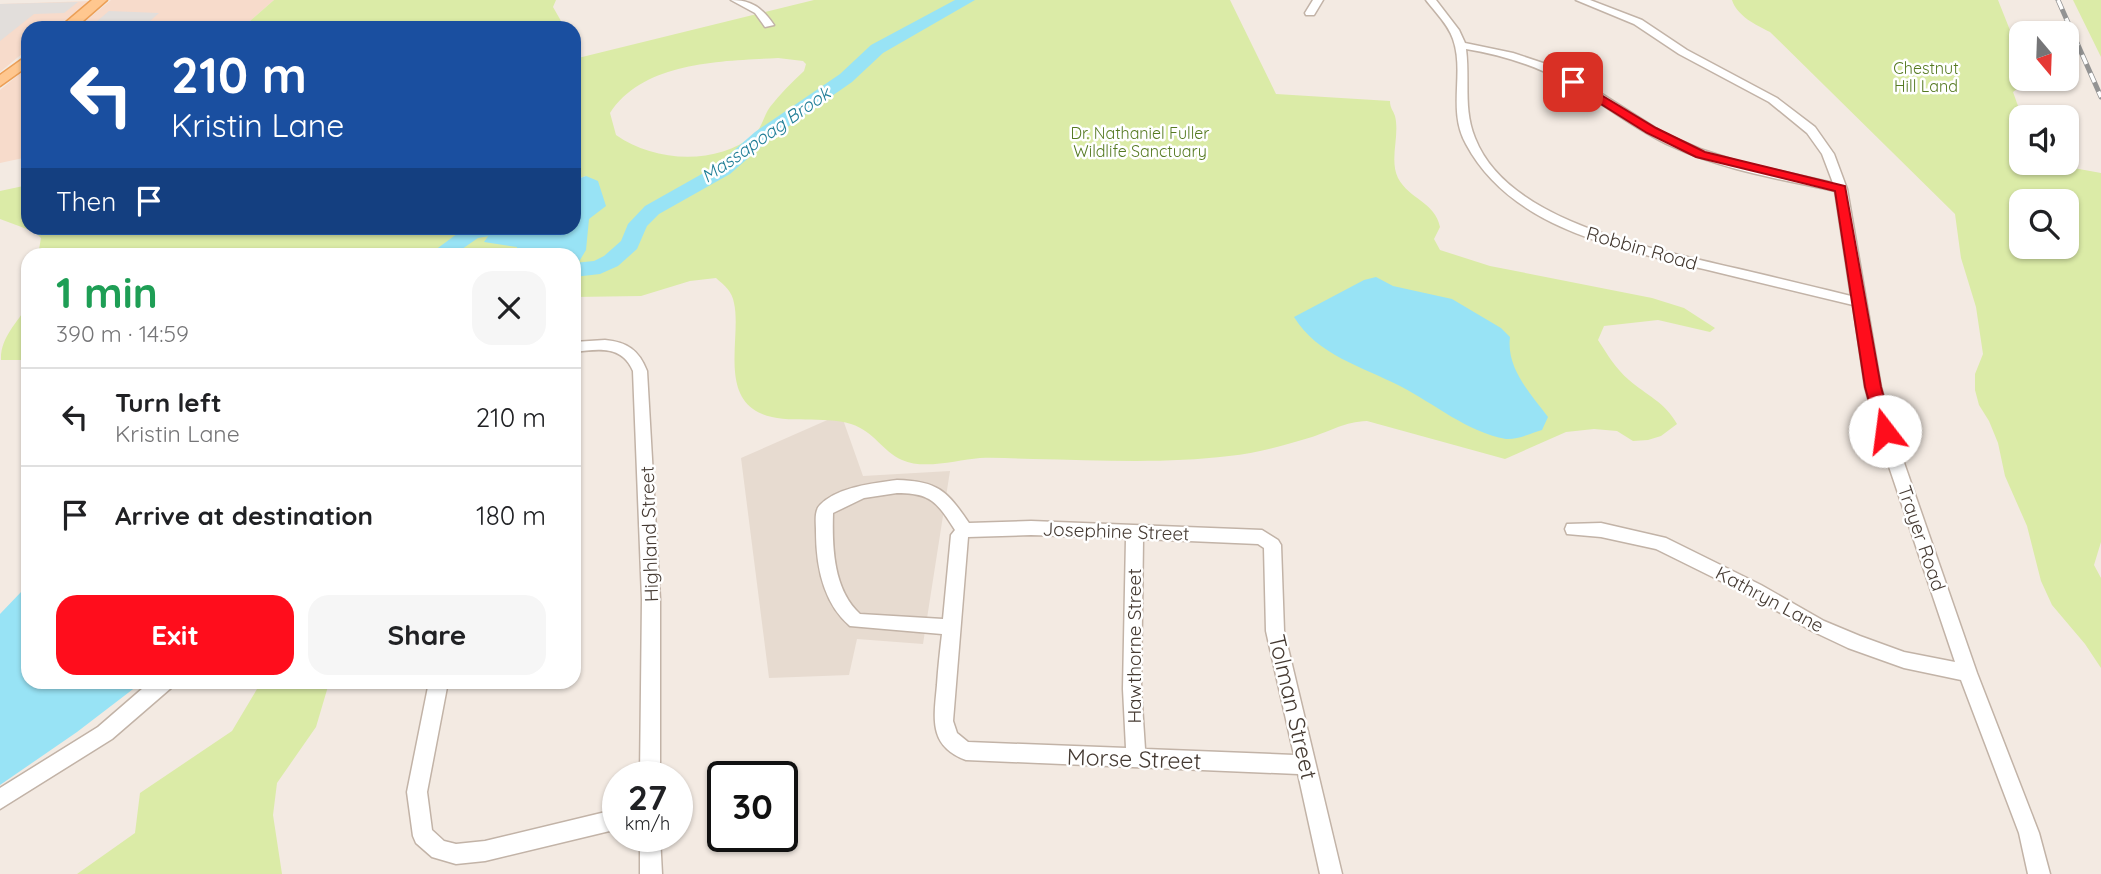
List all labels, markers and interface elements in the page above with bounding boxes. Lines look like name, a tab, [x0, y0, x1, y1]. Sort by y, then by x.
north arrow	[2009, 21, 2079, 91]
map controls	[2009, 21, 2079, 259]
text: 210 m	[171, 44, 307, 105]
icon: left	[56, 49, 147, 140]
pin	[1543, 52, 1603, 112]
park label: Chestnut Hill Land	[1893, 58, 1959, 96]
icon: arrive	[1554, 63, 1592, 101]
water label: Massapoag Brook	[697, 81, 836, 188]
text: Kristin Lane	[171, 105, 344, 145]
button: sound	[2009, 105, 2079, 175]
park label: Dr. Nathaniel Fuller Wildlife Sanctuary	[1071, 123, 1209, 161]
icon: arrive	[130, 182, 168, 220]
text: Then	[56, 185, 116, 218]
button: search	[2009, 189, 2079, 259]
street label: Robbin Road	[1584, 221, 1700, 275]
text: 1 min	[56, 266, 158, 319]
button: close	[472, 271, 546, 345]
text: 390 m · 14:59	[56, 319, 189, 348]
text: Turn left	[115, 386, 222, 419]
position arrow	[1848, 394, 1922, 468]
icon: left	[56, 398, 94, 436]
text: 210 m	[476, 401, 546, 434]
text: Kristin Lane	[115, 419, 240, 448]
street label: Highland Street	[635, 466, 663, 602]
street label: Trayer Road	[1893, 482, 1951, 594]
icon: arrive	[56, 496, 94, 534]
text: Arrive at destination	[115, 499, 373, 532]
text: 180 m	[476, 499, 546, 532]
street label: Josephine Street	[1042, 516, 1190, 546]
street label: Kathryn Lane	[1712, 560, 1828, 638]
street label: Hawthorne Street	[1122, 568, 1146, 724]
button: Exit	[56, 595, 294, 675]
button: Share	[308, 595, 546, 675]
street label: Tolman Street	[1263, 632, 1324, 782]
street label: Morse Street	[1066, 742, 1202, 775]
speed limit sign: 30	[707, 761, 798, 852]
text: 27	[628, 775, 667, 819]
text: km/h	[625, 812, 670, 835]

